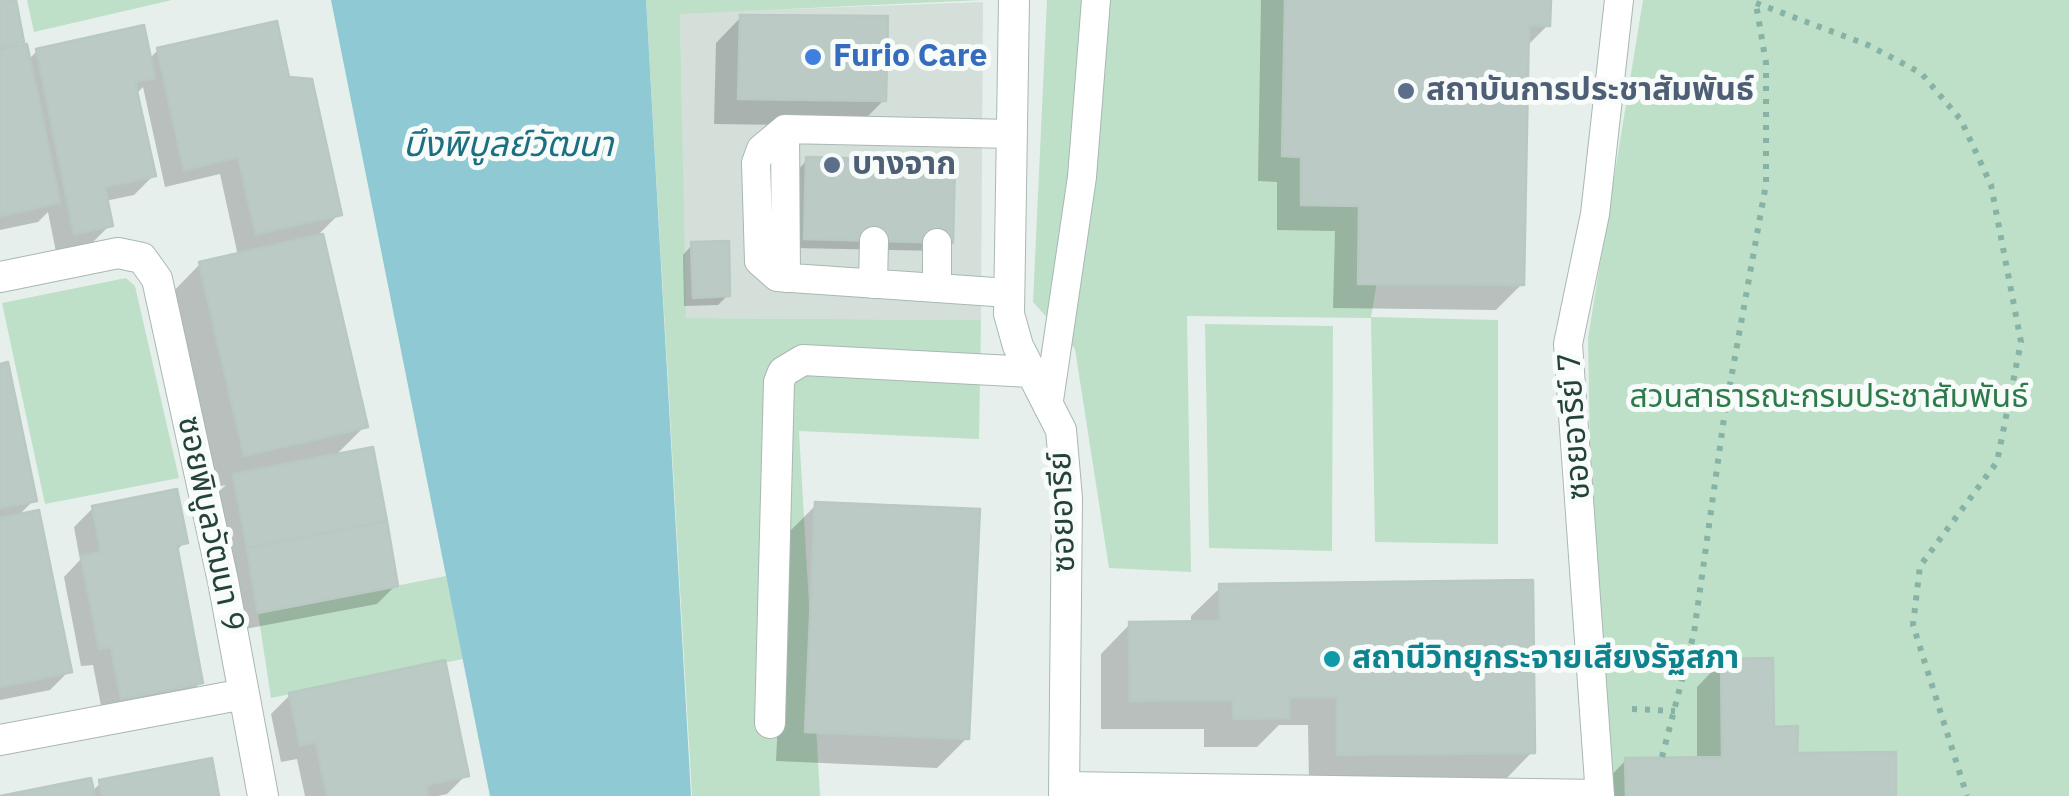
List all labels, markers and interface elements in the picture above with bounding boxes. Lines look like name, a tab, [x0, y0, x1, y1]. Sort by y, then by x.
place label: Furio Care	[833, 38, 987, 76]
marker: Furio Care	[802, 46, 824, 68]
place label: สถาบันการประชาสัมพันธ์	[1426, 72, 1754, 110]
marker: สถาบันการประชาสัมพันธ์	[1395, 80, 1417, 102]
water label: บึงพิบูลย์วัฒนา	[403, 125, 613, 167]
place label: บางจาก	[852, 146, 956, 184]
marker: บางจาก	[821, 154, 843, 176]
street label: ซอยอารีย์ 7	[1551, 351, 1599, 501]
park label: สวนสาธารณะกรมประชาสัมพันธ์	[1630, 379, 2028, 417]
street label: ซอยพิบูลวัฒนา 9	[168, 413, 252, 635]
street label: ซอยอารีย์	[1042, 451, 1084, 573]
place label: สถานีวิทยุกระจายเสียงรัฐสภา	[1352, 640, 1739, 678]
marker: สถานีวิทยุกระจายเสียงรัฐสภา	[1321, 648, 1343, 670]

